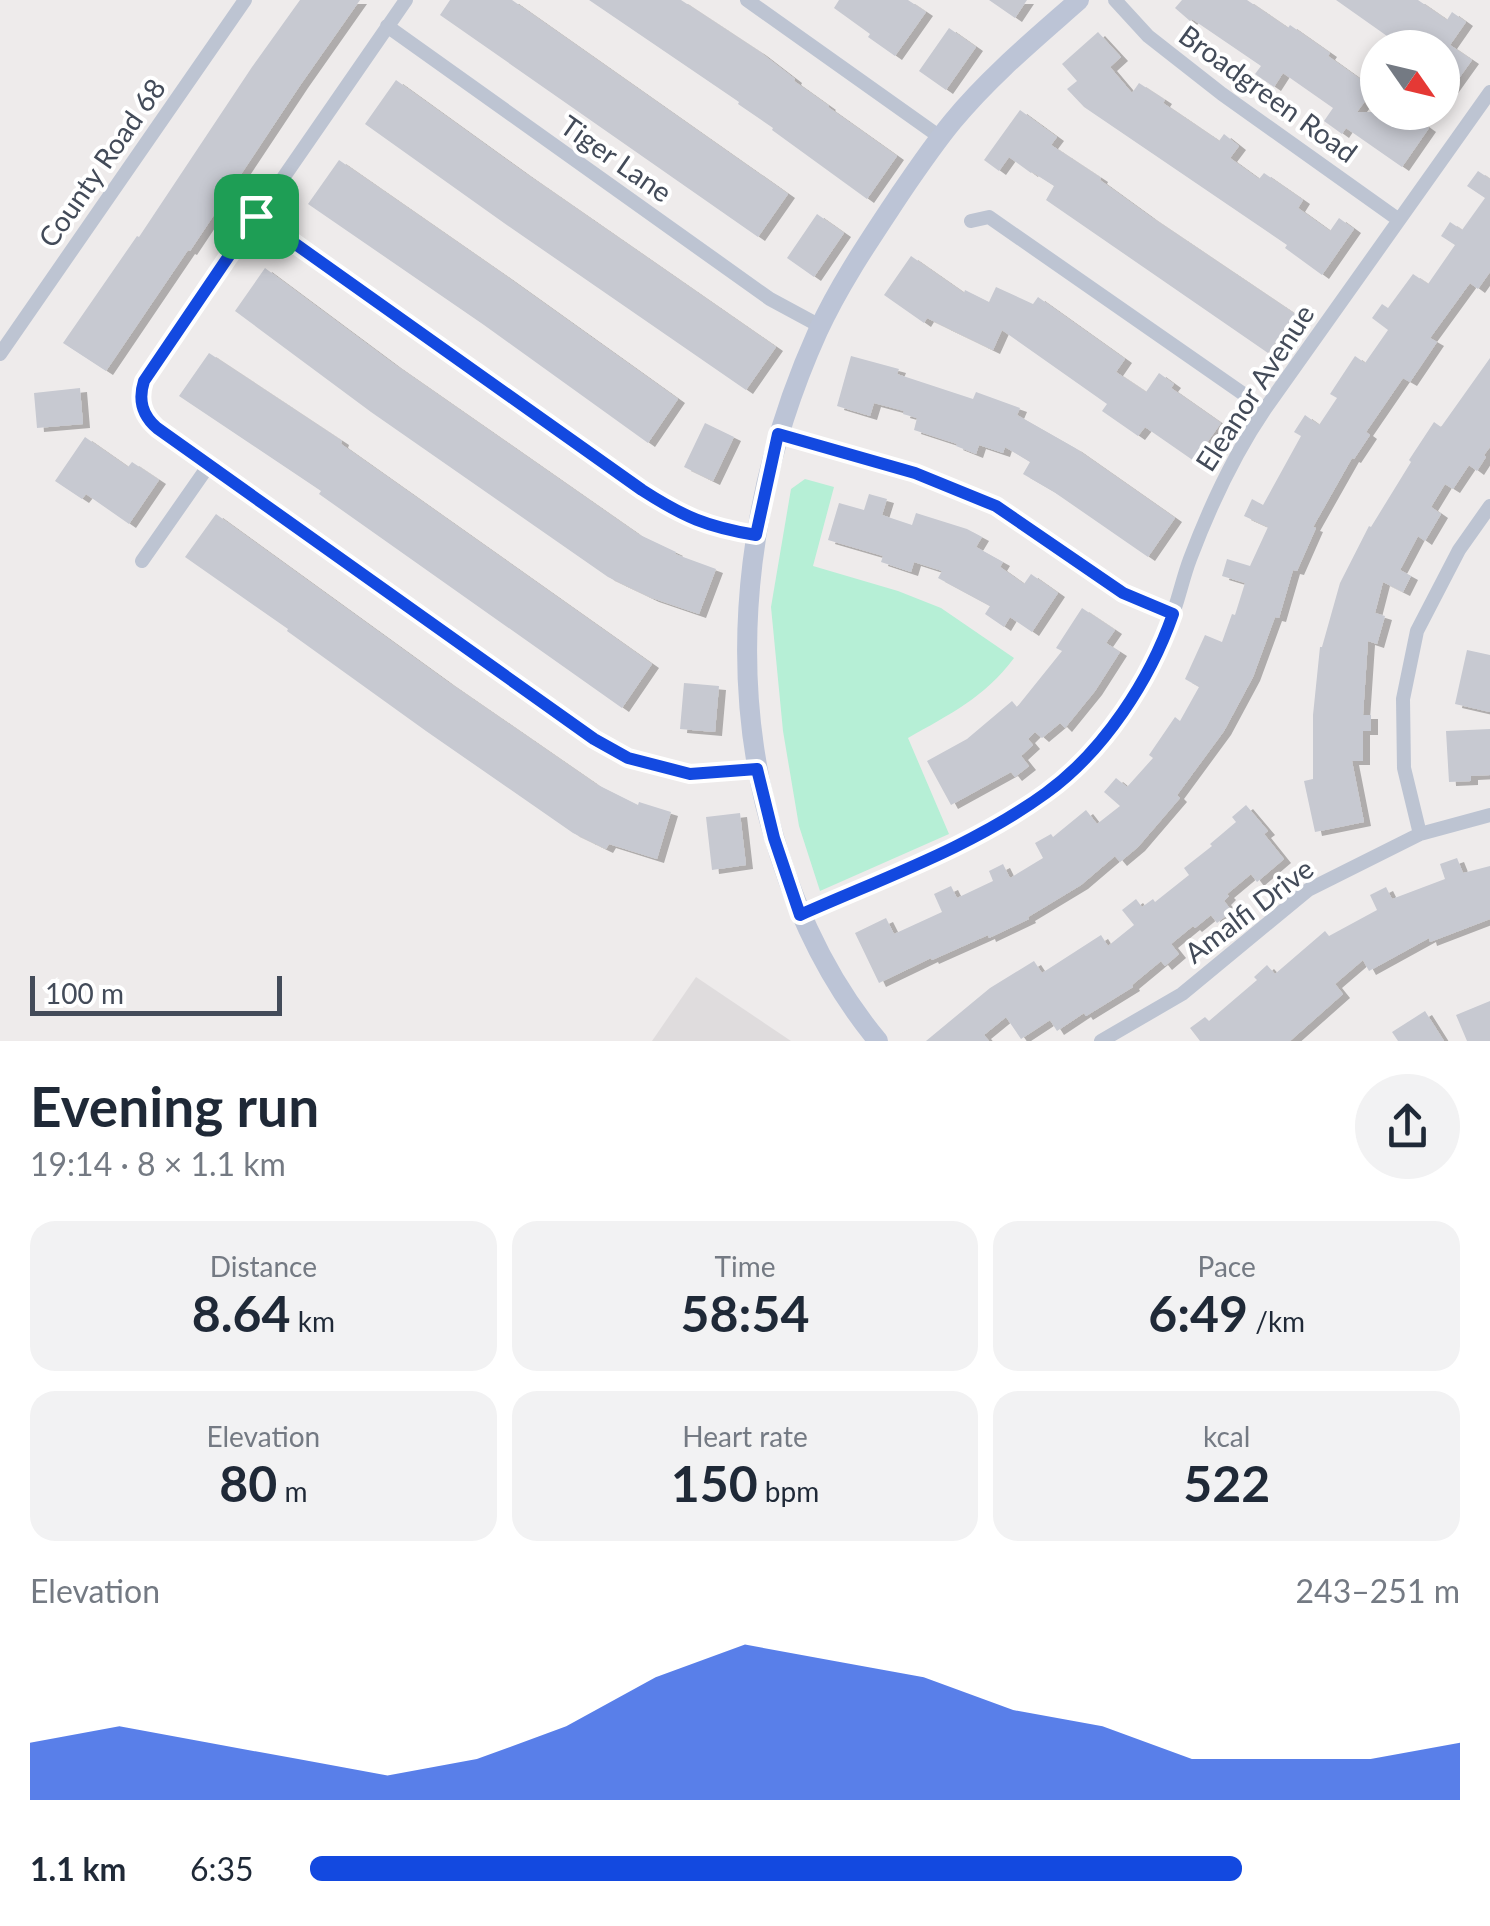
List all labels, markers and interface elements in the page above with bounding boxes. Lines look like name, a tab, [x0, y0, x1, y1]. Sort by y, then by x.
street label: Broadgreen Road	[1173, 17, 1364, 169]
north arrow	[1360, 30, 1460, 130]
map controls	[1360, 30, 1460, 130]
street label: County Road 68	[30, 72, 172, 253]
street label: Tiger Lane	[554, 108, 679, 209]
pin	[214, 174, 299, 259]
icon: arrive	[229, 189, 284, 244]
street label: Eleanor Avenue	[1188, 298, 1321, 477]
street label: Amalfi Drive	[1177, 851, 1319, 970]
scale bar	[30, 971, 282, 1016]
text: 100 m	[45, 976, 124, 1010]
text: Evening run	[30, 1073, 319, 1139]
button: share	[1355, 1074, 1460, 1179]
text: 19:14 · 8 × 1.1 km	[30, 1144, 286, 1183]
text: Distance	[210, 1249, 317, 1283]
text: Time	[715, 1249, 775, 1283]
text: Pace	[1198, 1249, 1256, 1283]
text: 8.64	[192, 1283, 291, 1343]
text: 58:54	[681, 1283, 809, 1343]
text: 6:49	[1148, 1283, 1248, 1343]
text: km	[291, 1304, 335, 1338]
text: /km	[1248, 1304, 1305, 1338]
text: Elevation	[206, 1419, 320, 1453]
text: Heart rate	[682, 1419, 808, 1453]
text: kcal	[1203, 1419, 1250, 1453]
text: 80	[219, 1453, 277, 1513]
text: 150	[671, 1453, 758, 1513]
text: 522	[1183, 1453, 1270, 1513]
text: m	[277, 1474, 307, 1508]
text: bpm	[758, 1474, 819, 1508]
text: Elevation	[30, 1571, 160, 1610]
text: 243–251 m	[1296, 1571, 1460, 1610]
text: 1.1 km	[30, 1849, 126, 1888]
text: 6:35	[190, 1849, 254, 1888]

